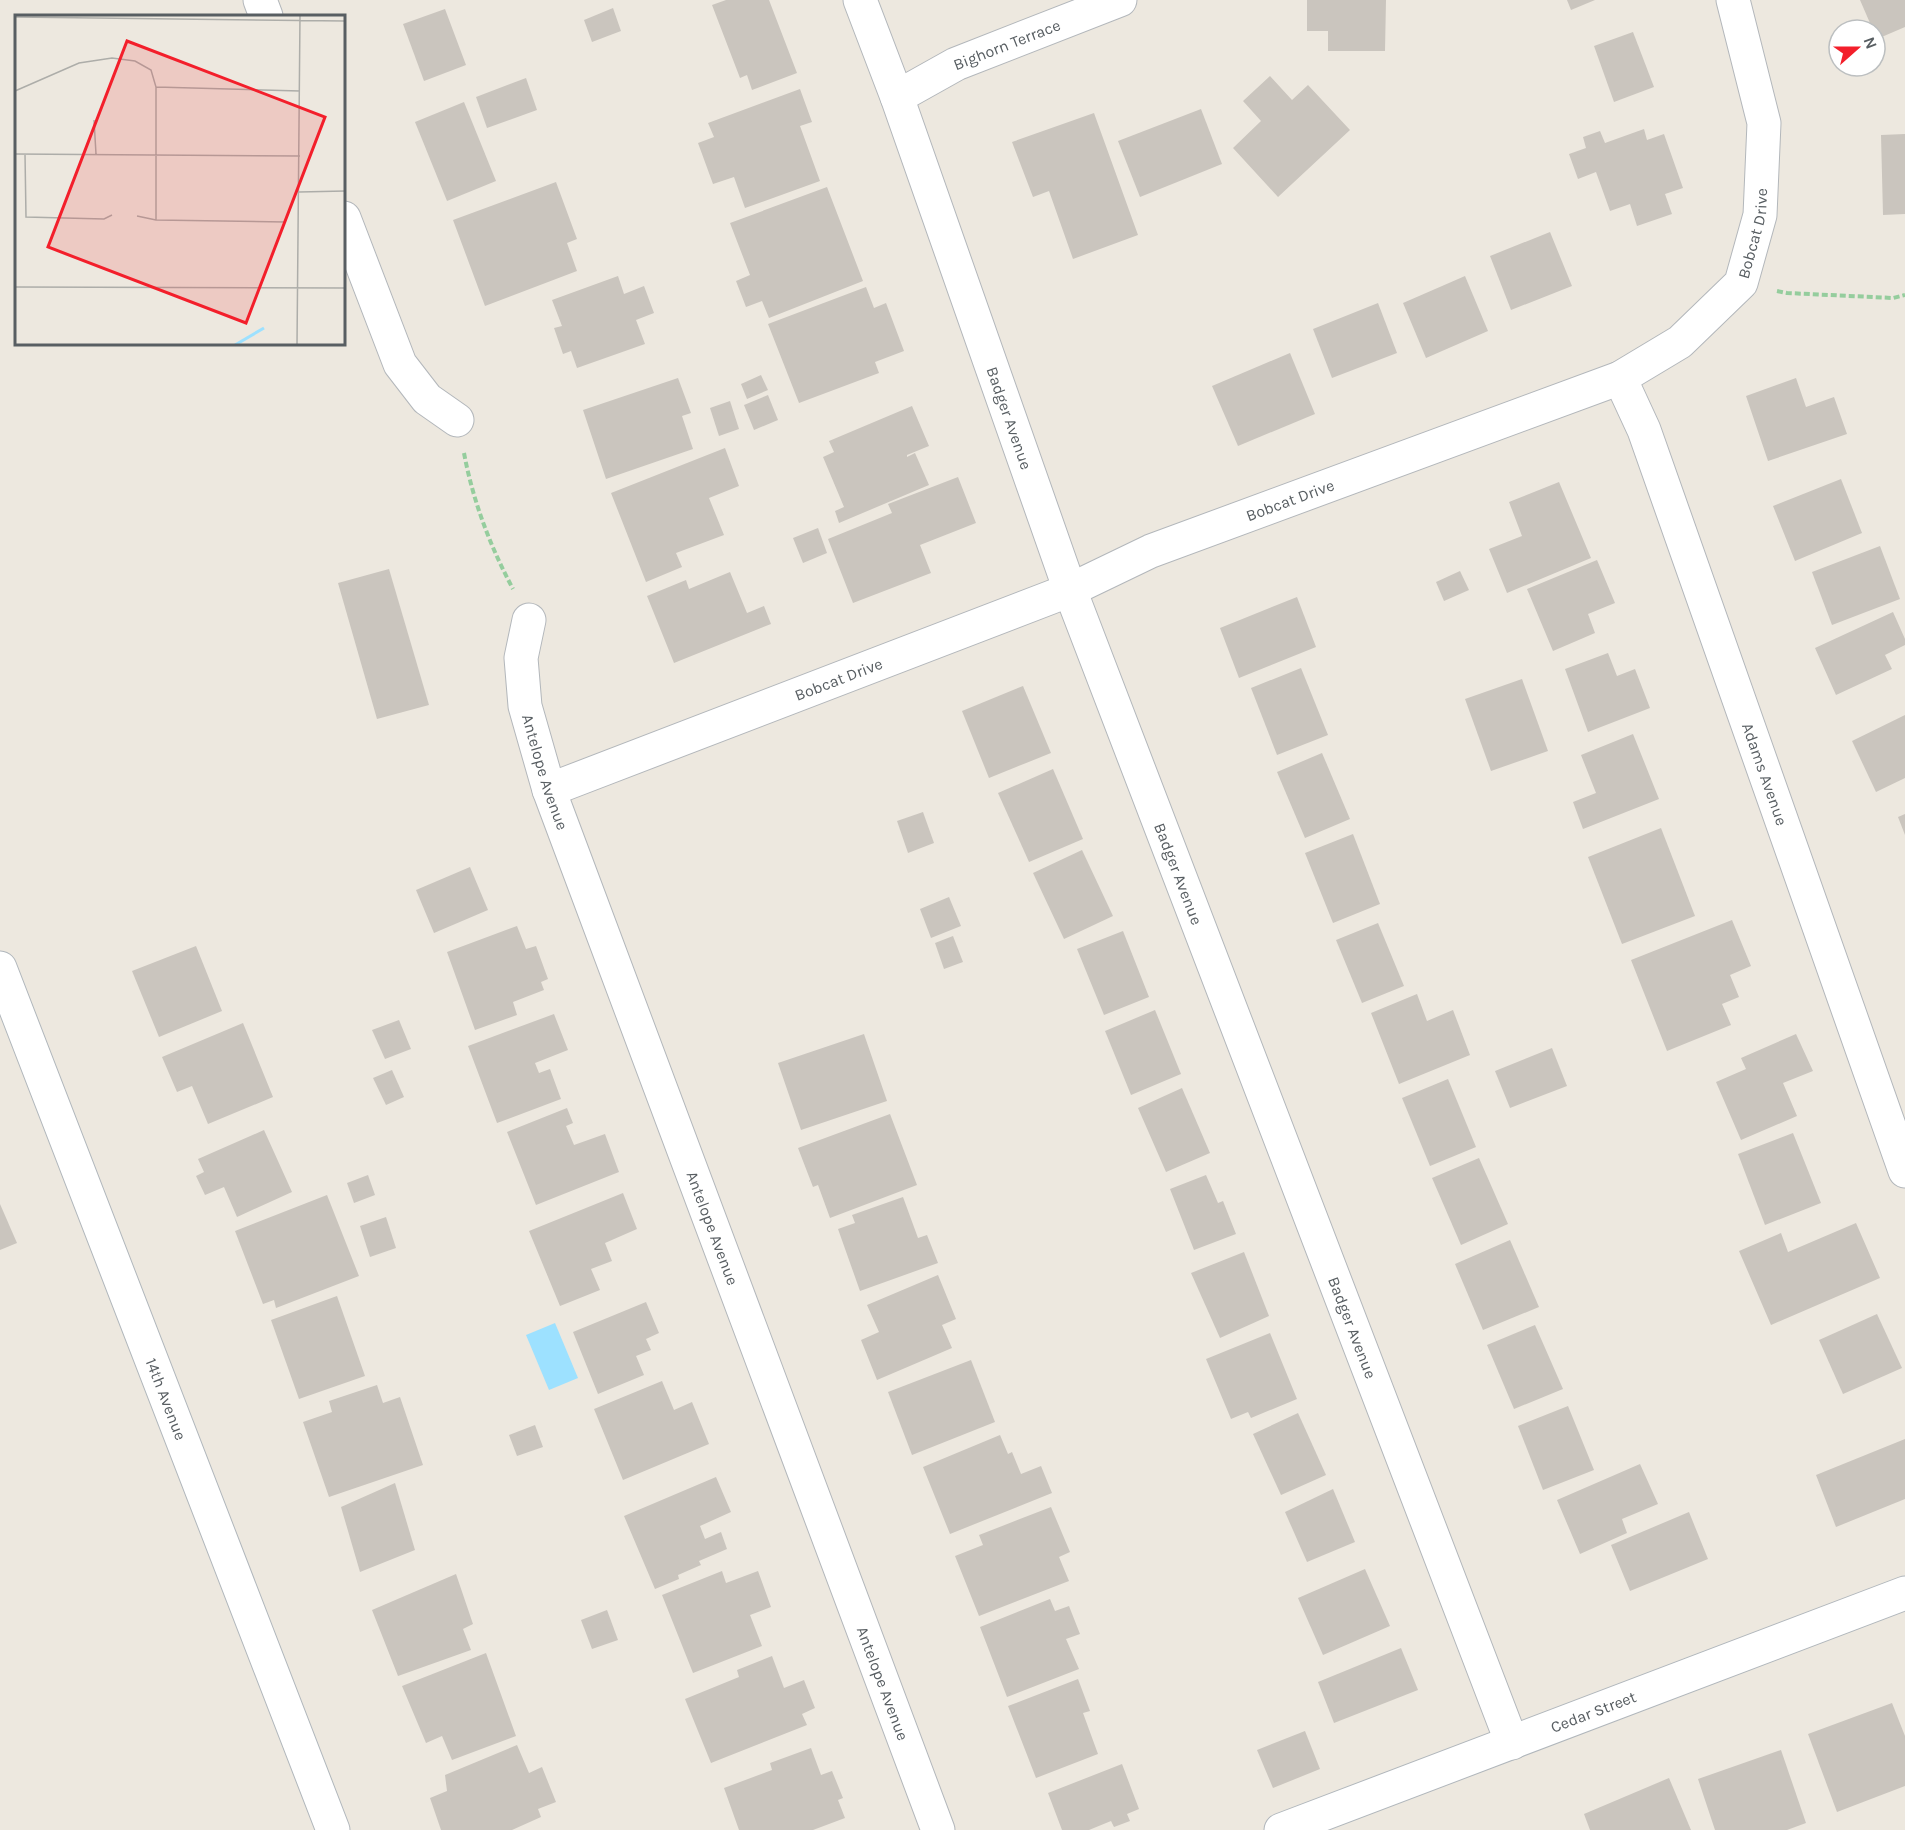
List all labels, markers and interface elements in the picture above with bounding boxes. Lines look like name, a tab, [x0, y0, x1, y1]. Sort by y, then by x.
inset map	[15, 15, 345, 345]
street label: Bighorn Terrace	[951, 15, 1063, 74]
north arrow	[1827, 18, 1887, 78]
text: N	[1860, 34, 1881, 52]
street label: Bobcat Drive	[1734, 188, 1771, 281]
street label: Badger Avenue	[982, 364, 1036, 472]
street label: Bobcat Drive	[1243, 475, 1337, 525]
street label: Bobcat Drive	[792, 654, 885, 705]
street label: Antelope Avenue	[518, 712, 572, 833]
street label: Adams Avenue	[1738, 720, 1791, 828]
street label: Badger Avenue	[1150, 820, 1206, 928]
street label: Antelope Avenue	[682, 1168, 742, 1288]
street label: Badger Avenue	[1324, 1274, 1380, 1381]
street label: 14th Avenue	[142, 1355, 190, 1443]
street label: Antelope Avenue	[853, 1624, 913, 1743]
street label: Cedar Street	[1548, 1687, 1639, 1737]

